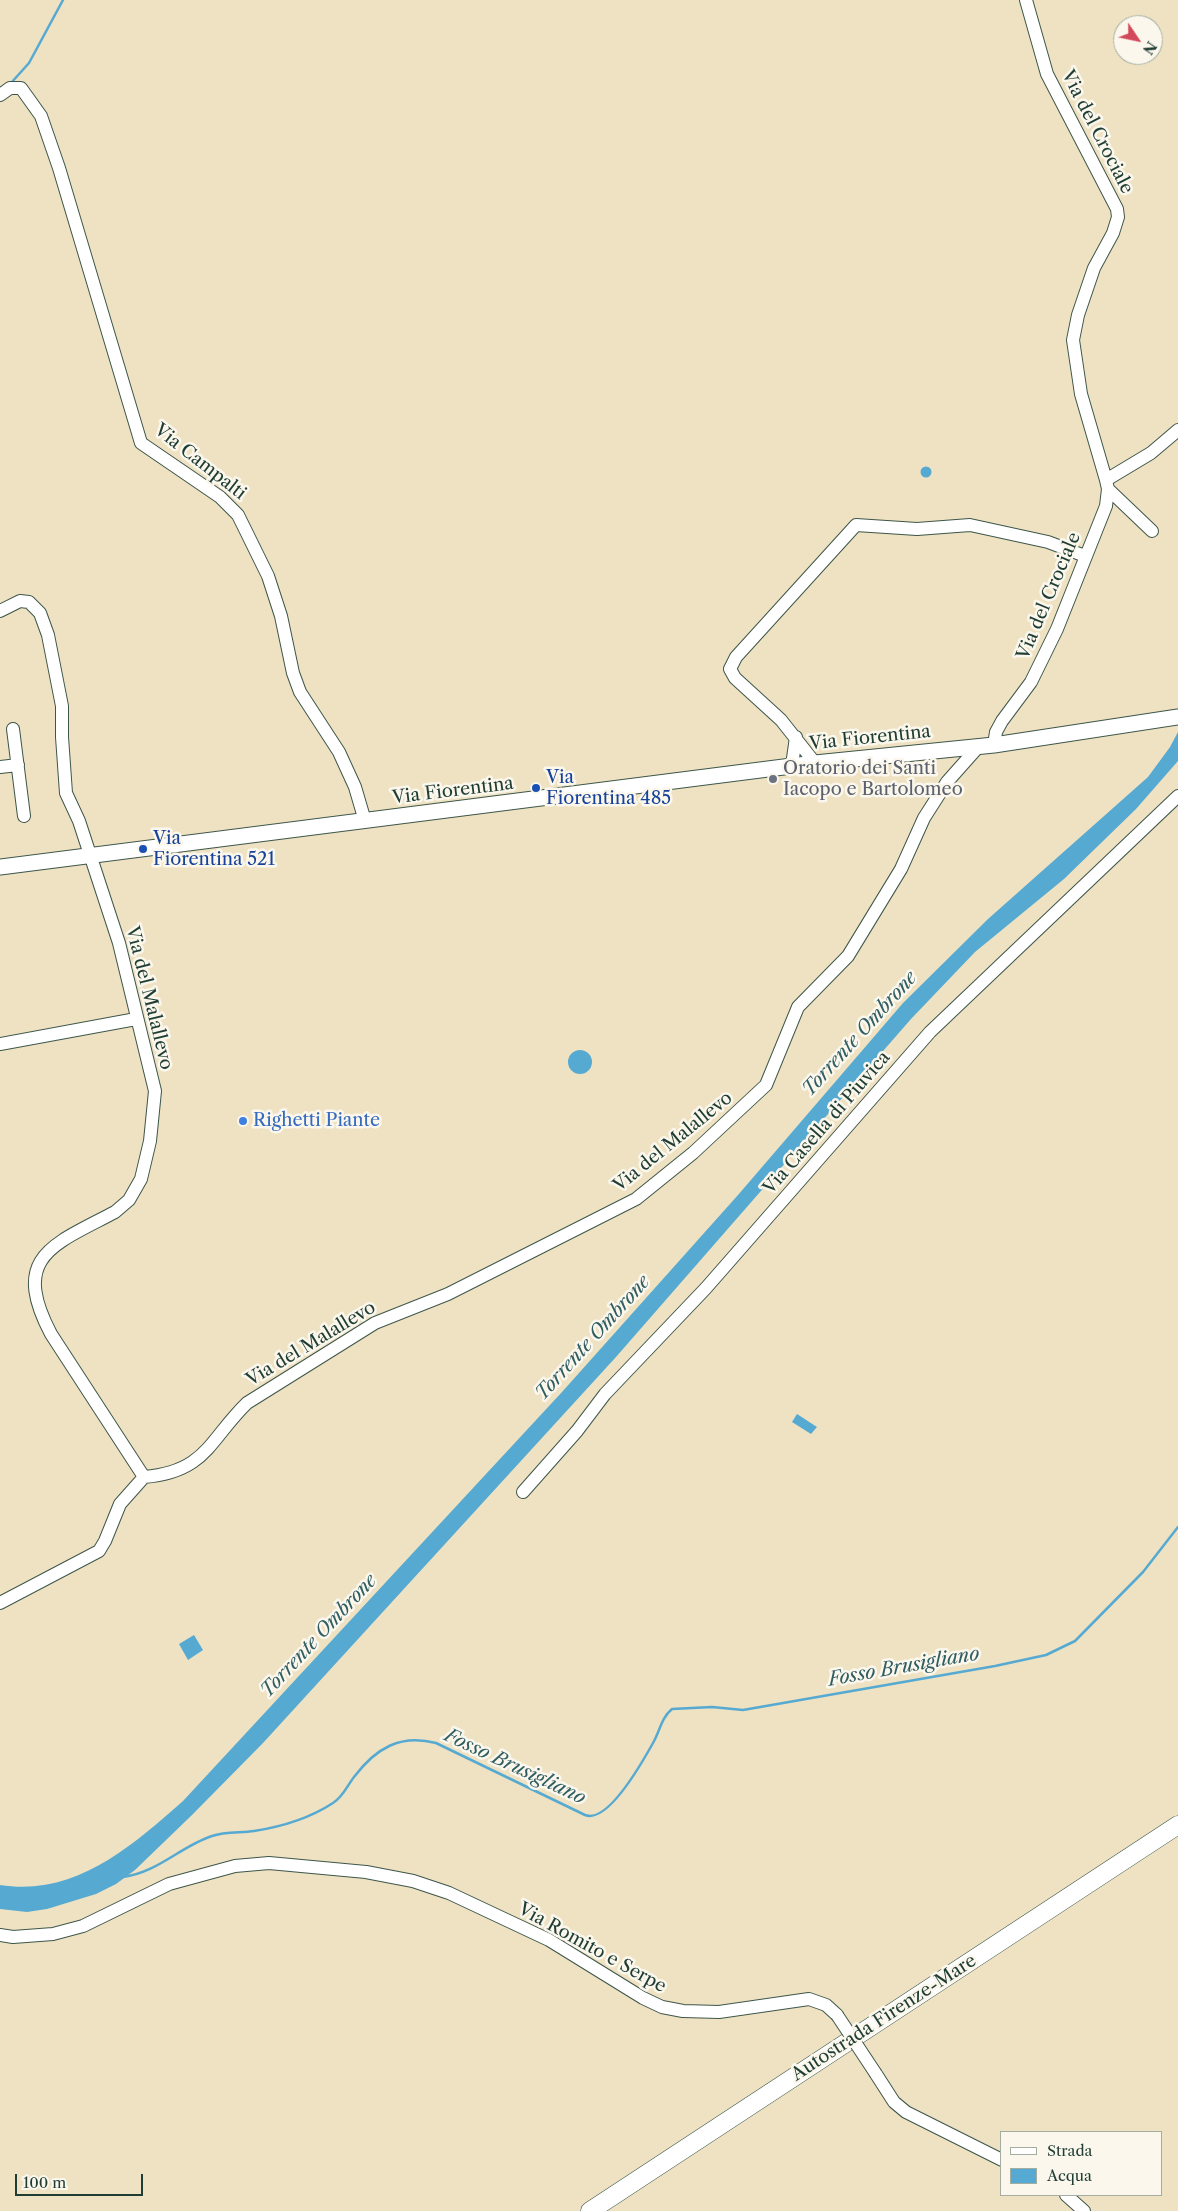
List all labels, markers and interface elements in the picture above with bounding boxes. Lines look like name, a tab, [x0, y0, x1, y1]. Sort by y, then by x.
north arrow	[1113, 15, 1163, 65]
text: N	[1139, 38, 1160, 58]
street label: Via del Crociale	[1056, 66, 1138, 198]
street label: Via Campalti	[150, 419, 250, 505]
street label: Via del Crociale	[1012, 529, 1086, 663]
street label: Via Fiorentina	[808, 721, 932, 755]
place label: Oratorio dei Santi Iacopo e Bartolomeo	[783, 758, 963, 801]
place label: Via Fiorentina 485	[546, 767, 671, 810]
street label: Via Fiorentina	[391, 773, 515, 809]
marker: Oratorio dei Santi Iacopo e Bartolomeo	[767, 773, 779, 785]
marker: Via Fiorentina 485	[530, 782, 542, 794]
place label: Via Fiorentina 521	[153, 828, 275, 871]
marker: Via Fiorentina 521	[137, 843, 149, 855]
street label: Via del Malallevo	[121, 924, 177, 1072]
water label: Torrente Ombrone	[798, 967, 922, 1101]
street label: Via Casella di Piuvica	[759, 1047, 895, 1199]
street label: Via del Malallevo	[609, 1087, 737, 1197]
place label: Righetti Piante	[253, 1110, 380, 1132]
marker: Righetti Piante	[237, 1115, 249, 1127]
water label: Torrente Ombrone	[531, 1271, 655, 1405]
street label: Via del Malallevo	[242, 1297, 380, 1391]
water label: Torrente Ombrone	[256, 1570, 382, 1702]
water label: Fosso Brusigliano	[827, 1642, 981, 1692]
water label: Fosso Brusigliano	[441, 1724, 589, 1810]
street label: Via Romito e Serpe	[514, 1898, 670, 1998]
street label: Autostrada Firenze-Mare	[787, 1950, 981, 2086]
legend	[1000, 2131, 1163, 2196]
text: Strada	[1047, 2141, 1093, 2160]
scale bar	[18, 2164, 145, 2196]
text: Acqua	[1047, 2166, 1092, 2185]
text: 100 m	[23, 2173, 66, 2192]

